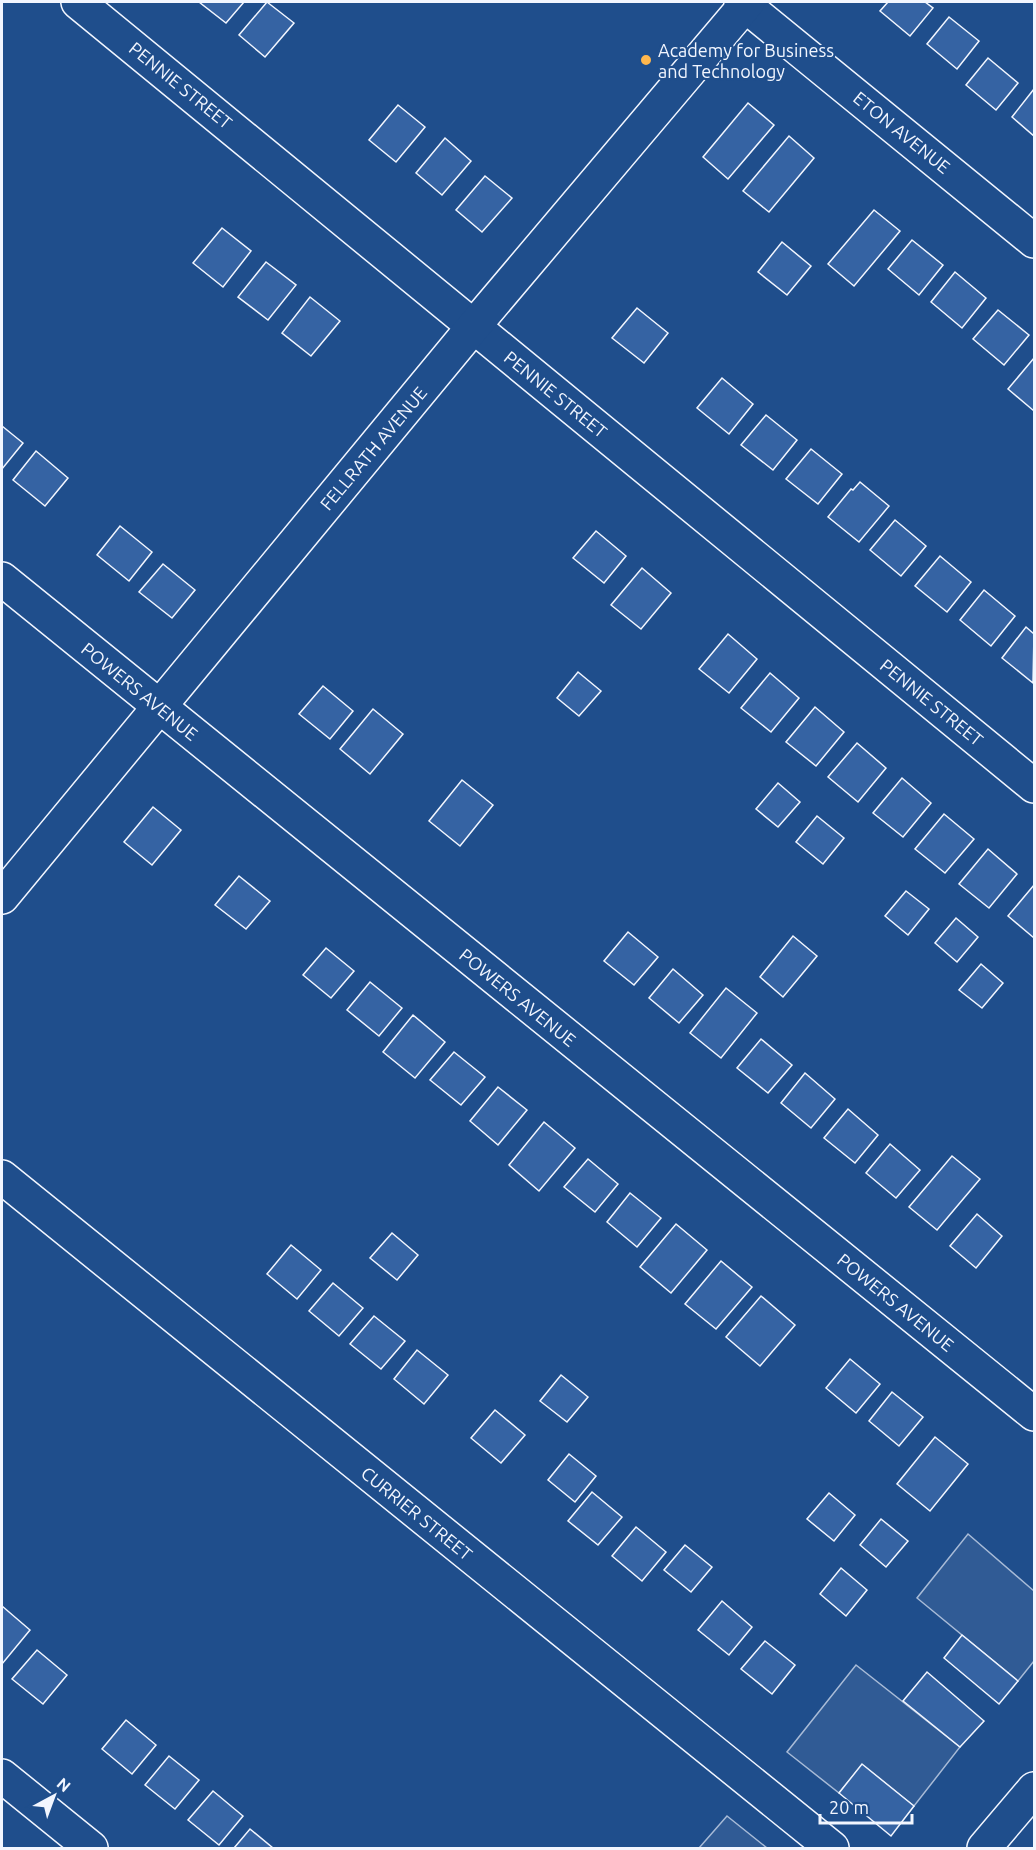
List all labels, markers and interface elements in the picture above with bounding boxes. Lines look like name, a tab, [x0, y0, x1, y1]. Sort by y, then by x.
street label: PENNIE STREET	[126, 38, 236, 132]
place label: Academy for Business and Technology	[658, 40, 834, 81]
marker: Academy for Business and Technology	[639, 53, 653, 67]
street label: ETON AVENUE	[850, 87, 954, 177]
street label: PENNIE STREET	[501, 347, 611, 441]
street label: FELLRATH AVENUE	[316, 382, 430, 514]
street label: POWERS AVENUE	[78, 638, 202, 744]
street label: PENNIE STREET	[877, 655, 987, 749]
street label: POWERS AVENUE	[456, 944, 580, 1050]
street label: POWERS AVENUE	[834, 1249, 958, 1355]
street label: CURRIER STREET	[358, 1462, 476, 1564]
north arrow	[24, 1766, 84, 1826]
text: N	[53, 1774, 74, 1795]
scale bar	[820, 1787, 912, 1825]
text: 20 m	[829, 1797, 869, 1817]

